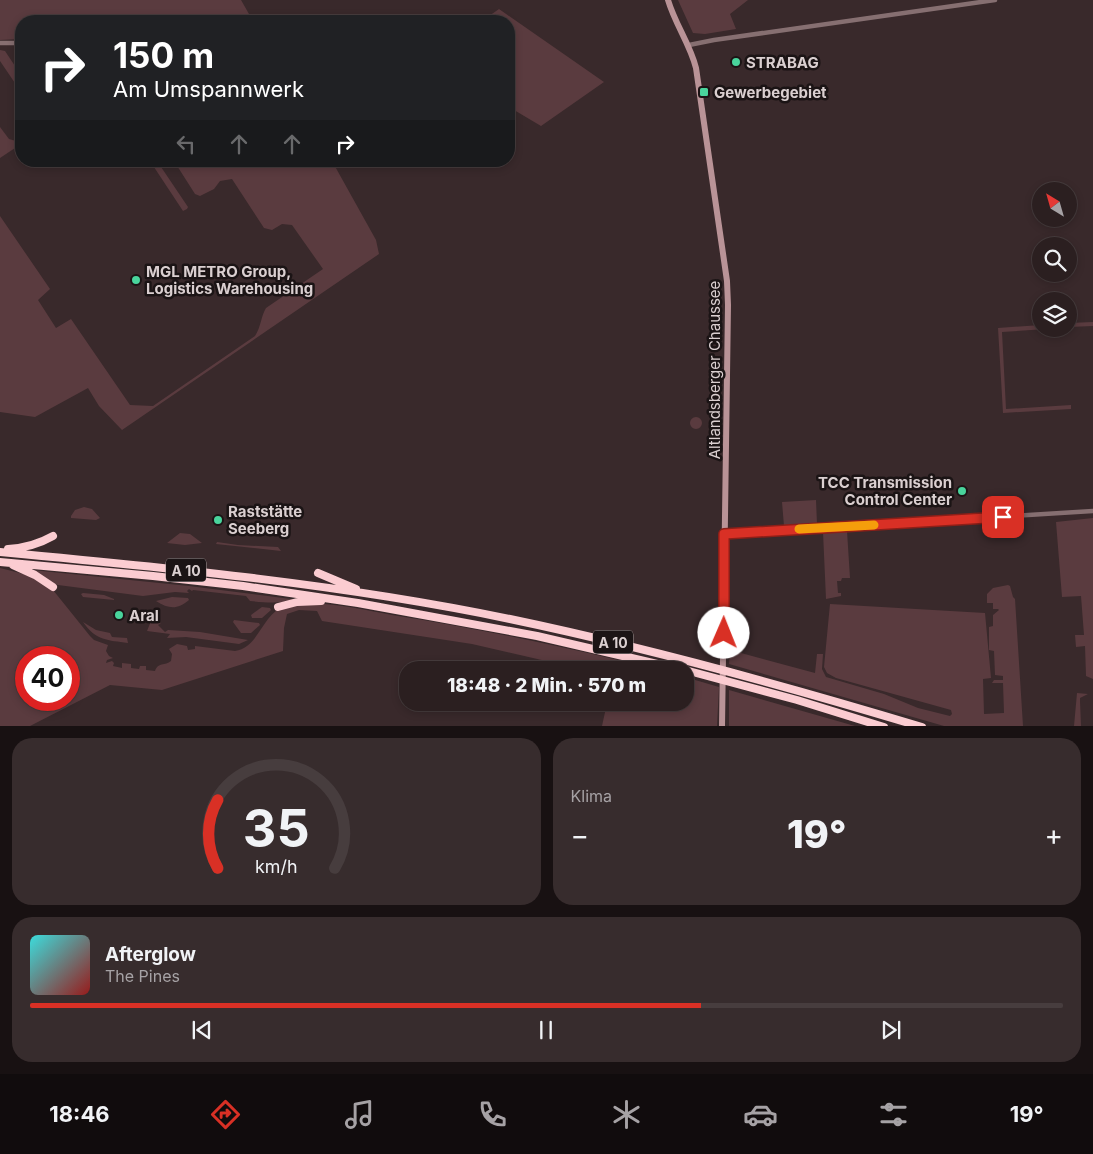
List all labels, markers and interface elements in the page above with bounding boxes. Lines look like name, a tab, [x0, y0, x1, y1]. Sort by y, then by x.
text: 150 m	[113, 34, 214, 76]
icon: right	[30, 35, 95, 100]
place label: STRABAG	[746, 53, 819, 72]
marker: STRABAG	[730, 56, 742, 68]
text: Am Umspannwerk	[113, 76, 304, 102]
place label: Gewerbegebiet	[714, 83, 827, 102]
marker: Gewerbegebiet	[698, 86, 710, 98]
icon: left	[172, 130, 200, 158]
icon: ahead	[225, 130, 253, 158]
icon: ahead	[278, 130, 306, 158]
icon: right	[331, 130, 359, 158]
north arrow	[1032, 182, 1078, 228]
map controls	[1032, 182, 1077, 337]
button: search	[1032, 237, 1077, 282]
place label: MGL METRO Group, Logistics Warehousing	[146, 262, 313, 298]
marker: MGL METRO Group, Logistics Warehousing	[130, 274, 142, 286]
street label: Altlandsberger Chaussee	[705, 281, 724, 459]
button: layers	[1032, 292, 1077, 337]
place label: TCC Transmission Control Center	[818, 473, 952, 509]
marker: TCC Transmission Control Center	[956, 485, 968, 497]
pin	[982, 496, 1024, 538]
place label: Raststätte Seeberg	[228, 502, 302, 538]
icon: arrive	[989, 503, 1017, 531]
marker: Raststätte Seeberg	[212, 514, 224, 526]
road number: A 10	[166, 558, 206, 582]
place label: Aral	[129, 606, 159, 625]
position arrow	[697, 606, 749, 658]
marker: Aral	[113, 609, 125, 621]
road number: A 10	[593, 630, 633, 654]
speed limit sign: 40	[15, 646, 80, 711]
text: 18:48 · 2 Min. · 570 m	[447, 674, 646, 697]
text: Klima	[571, 786, 612, 806]
text: 35	[243, 797, 310, 860]
text: 19°	[787, 811, 846, 857]
text: −	[571, 818, 589, 852]
text: +	[1044, 818, 1063, 852]
text: km/h	[255, 856, 297, 877]
text: Afterglow	[105, 943, 196, 966]
text: The Pines	[105, 966, 180, 986]
icon: previous	[188, 1016, 216, 1044]
icon: pause	[532, 1016, 560, 1044]
icon: next	[877, 1016, 905, 1044]
icon: directions	[208, 1097, 243, 1132]
icon: music	[342, 1097, 377, 1132]
icon: phone	[475, 1097, 510, 1132]
icon: climate	[609, 1097, 644, 1132]
icon: car	[743, 1097, 778, 1132]
icon: filters	[876, 1097, 911, 1132]
text: 18:46	[49, 1101, 110, 1127]
text: 19°	[1010, 1101, 1044, 1127]

